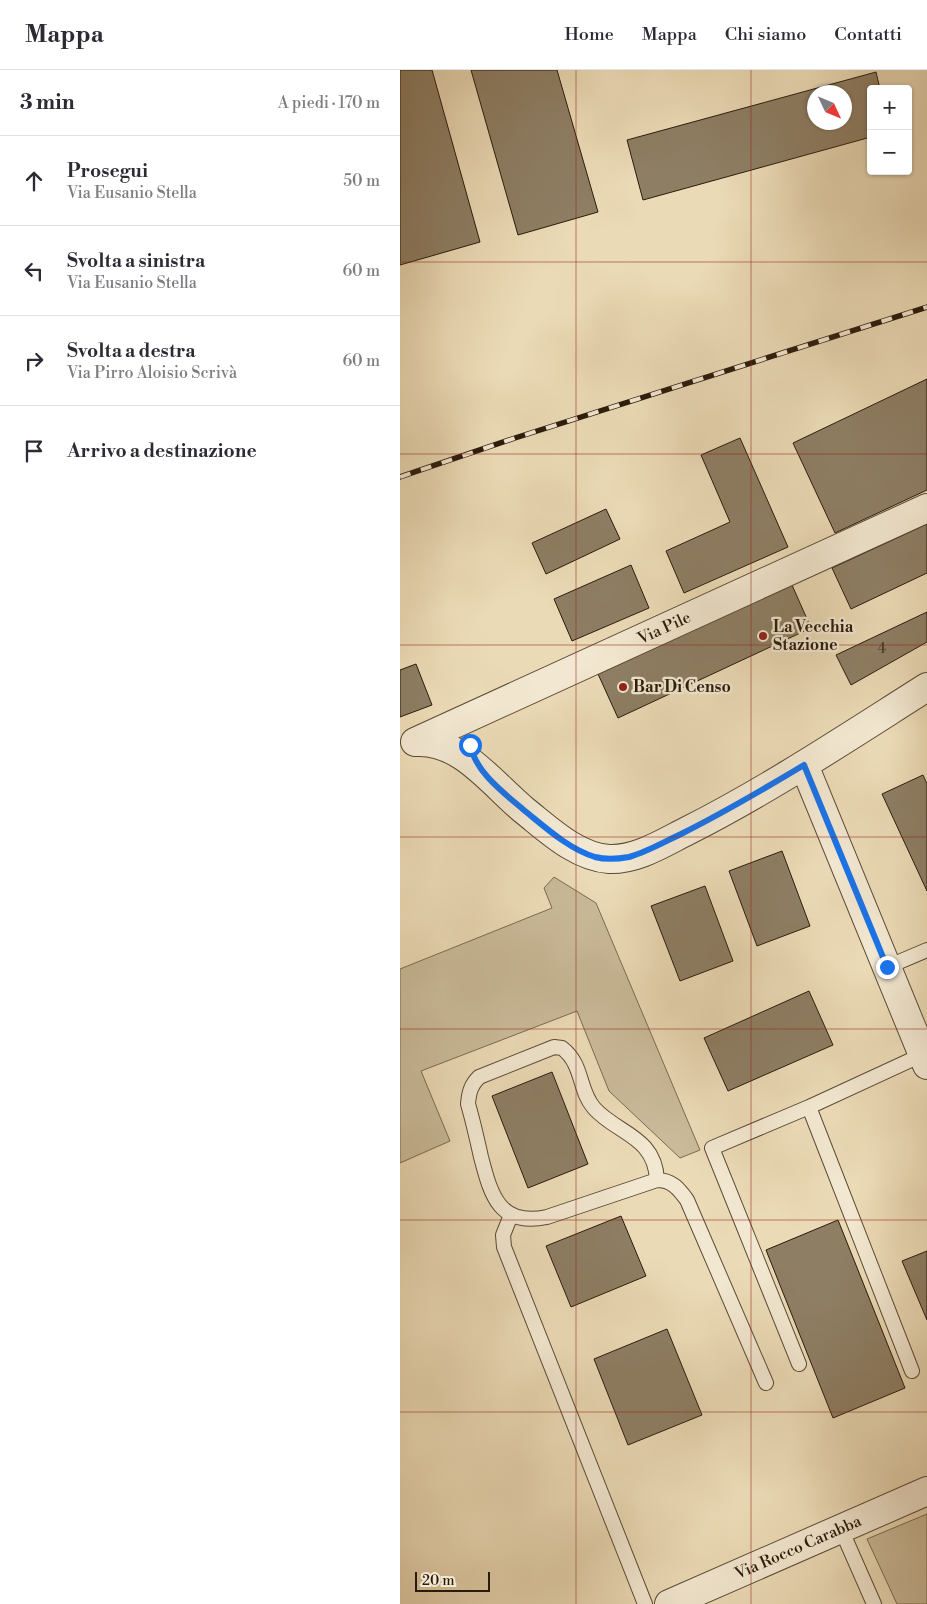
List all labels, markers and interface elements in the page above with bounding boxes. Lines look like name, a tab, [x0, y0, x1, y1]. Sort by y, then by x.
text: Mappa	[25, 20, 104, 50]
text: Home	[564, 23, 614, 46]
text: Mappa	[642, 23, 697, 46]
text: Chi siamo	[725, 23, 806, 46]
text: Contatti	[834, 23, 902, 46]
north arrow	[807, 85, 852, 130]
map controls	[867, 85, 912, 175]
button: +	[867, 85, 912, 130]
text: 3 min	[20, 90, 75, 116]
text: A piedi · 170 m	[278, 93, 380, 113]
button: −	[867, 130, 912, 175]
text: Prosegui	[67, 159, 148, 183]
icon: ahead	[20, 167, 48, 195]
text: 50 m	[343, 171, 380, 191]
text: Via Eusanio Stella	[67, 183, 197, 203]
text: Svolta a sinistra	[67, 249, 205, 273]
icon: left	[20, 257, 48, 285]
text: 60 m	[342, 261, 380, 281]
text: Via Eusanio Stella	[67, 273, 197, 293]
text: Svolta a destra	[67, 339, 195, 363]
icon: right	[20, 347, 48, 375]
text: 60 m	[342, 351, 380, 371]
text: Via Pirro Aloisio Scrivà	[67, 363, 237, 383]
icon: arrive	[20, 437, 48, 465]
text: Arrivo a destinazione	[67, 439, 257, 463]
street label: Via Pile	[634, 607, 694, 649]
place label: La Vecchia Stazione	[773, 617, 854, 655]
marker: La Vecchia Stazione	[757, 630, 769, 642]
house number: 4	[878, 640, 886, 658]
place label: Bar Di Censo	[633, 677, 731, 697]
marker: Bar Di Censo	[617, 681, 629, 693]
route start	[459, 734, 482, 757]
route end	[876, 956, 899, 979]
street label: Via Rocco Carabba	[731, 1511, 865, 1584]
scale bar	[415, 1569, 490, 1592]
text: 20 m	[422, 1572, 454, 1590]

